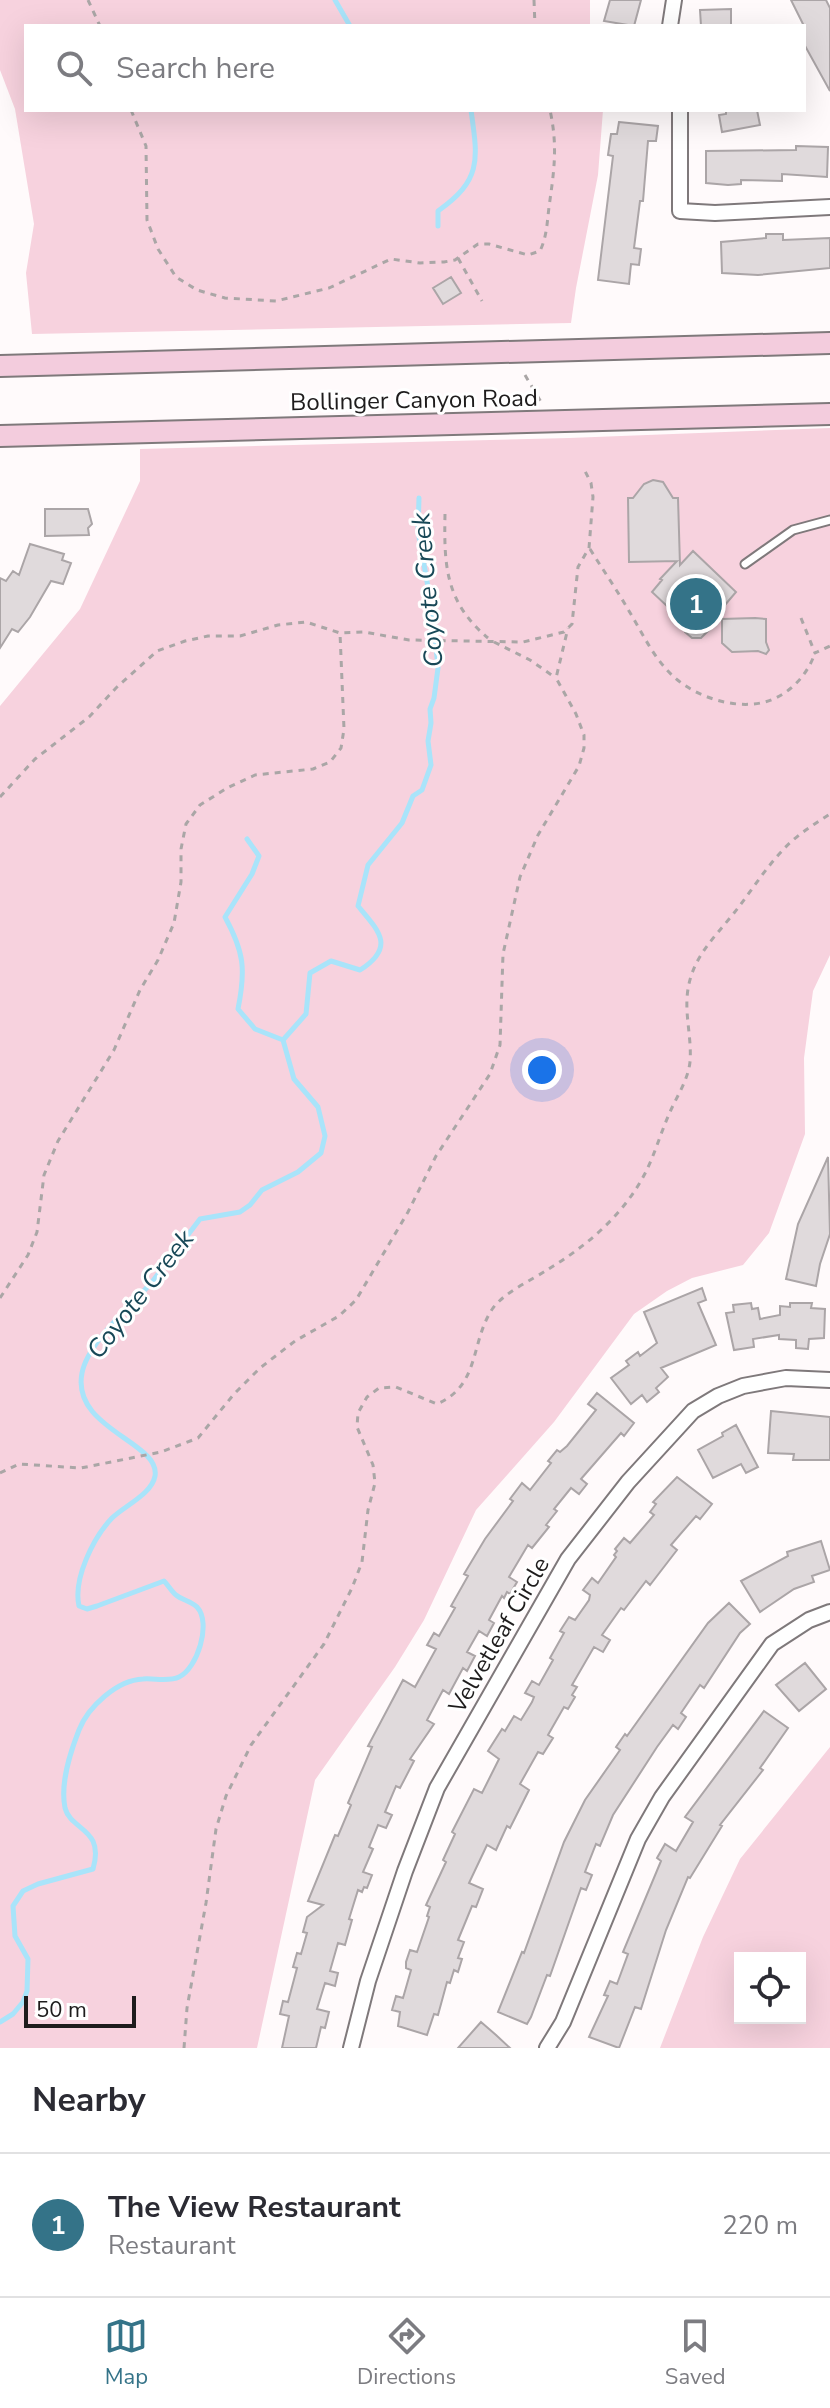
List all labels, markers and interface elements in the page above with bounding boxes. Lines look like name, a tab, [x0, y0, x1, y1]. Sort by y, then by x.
search box	[24, 24, 806, 112]
icon: search	[52, 46, 96, 90]
text: Search here	[116, 48, 275, 89]
street label: Bollinger Canyon Road	[290, 382, 538, 418]
water label: Coyote Creek	[403, 510, 452, 669]
pin: 1	[670, 574, 722, 634]
your location	[522, 1050, 562, 1090]
water label: Coyote Creek	[79, 1222, 203, 1366]
street label: Velvetleaf Circle	[441, 1551, 557, 1720]
map controls	[734, 1952, 806, 2024]
button: locate	[734, 1952, 806, 2024]
scale bar	[24, 1992, 136, 2028]
text: 50 m	[36, 1995, 87, 2025]
text: Nearby	[32, 2077, 146, 2123]
text: The View Restaurant	[108, 2187, 401, 2228]
text: 1	[50, 2208, 66, 2243]
text: 220 m	[722, 2208, 798, 2243]
text: Restaurant	[108, 2228, 236, 2263]
tab: Map	[104, 2314, 148, 2392]
tab: Directions	[357, 2314, 456, 2392]
tab: Saved	[665, 2314, 726, 2392]

